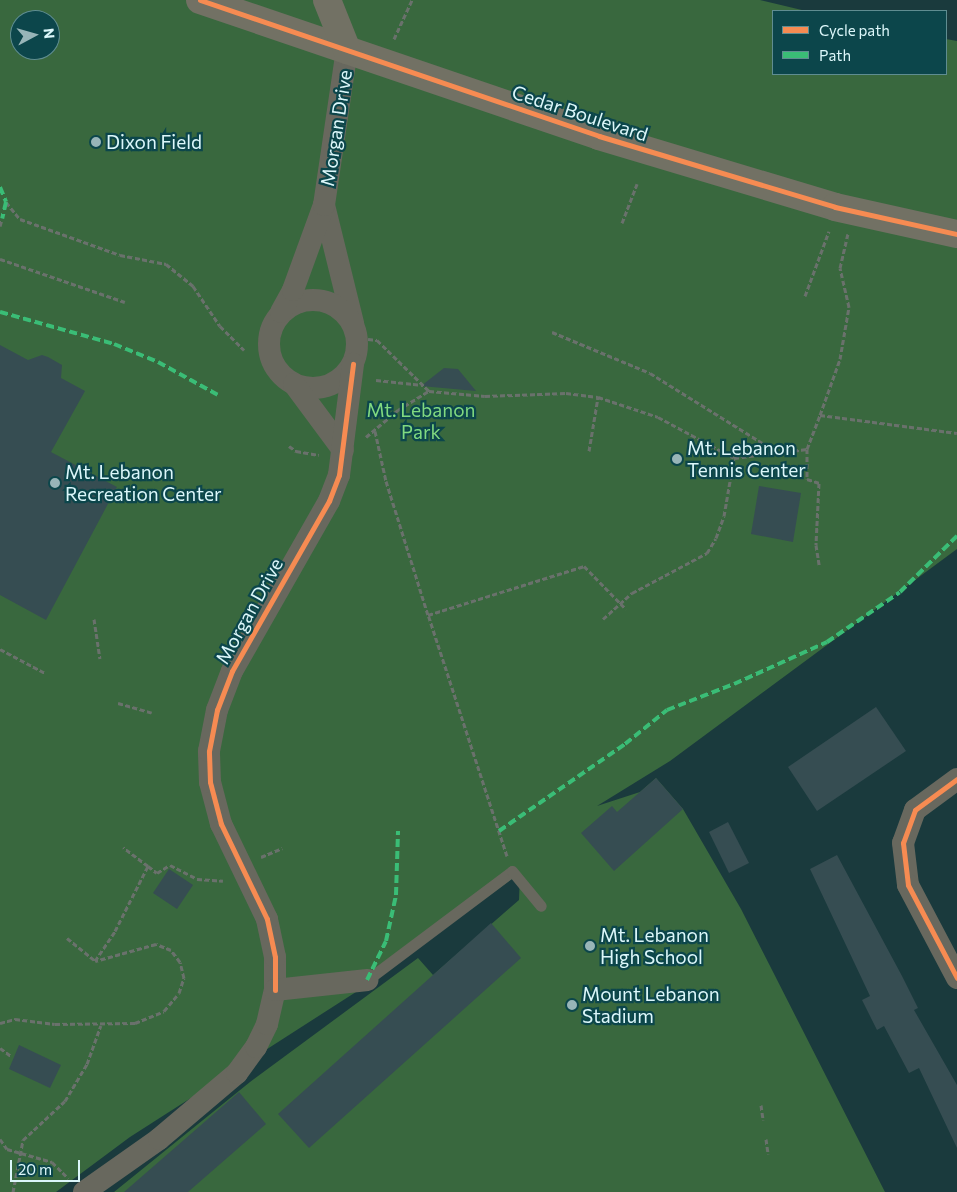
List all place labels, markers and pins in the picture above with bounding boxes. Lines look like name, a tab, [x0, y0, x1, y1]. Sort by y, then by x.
place label: Dixon Field	[106, 131, 202, 153]
marker: Dixon Field	[90, 136, 102, 148]
place label: Mt. Lebanon Tennis Center	[687, 437, 806, 481]
marker: Mt. Lebanon Tennis Center	[671, 453, 683, 465]
place label: Mt. Lebanon Recreation Center	[65, 461, 221, 505]
marker: Mt. Lebanon Recreation Center	[49, 477, 61, 489]
place label: Mt. Lebanon High School	[600, 924, 709, 968]
marker: Mt. Lebanon High School	[584, 940, 596, 952]
place label: Mount Lebanon Stadium	[582, 983, 720, 1027]
marker: Mount Lebanon Stadium	[566, 999, 578, 1011]

